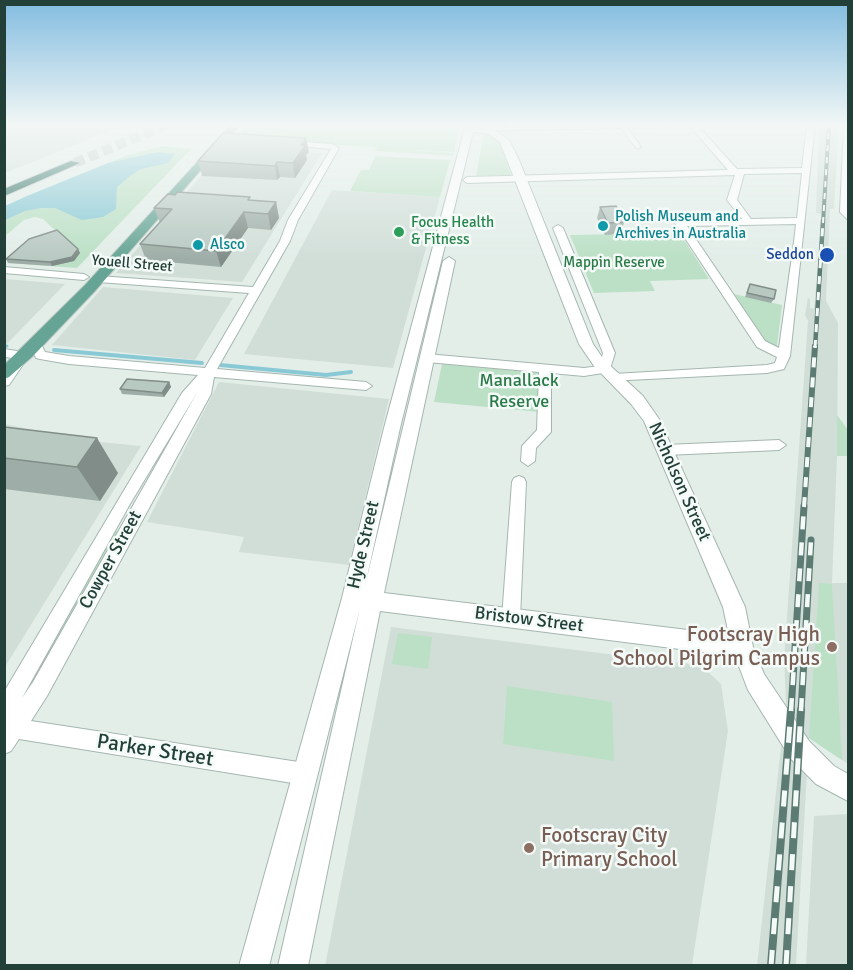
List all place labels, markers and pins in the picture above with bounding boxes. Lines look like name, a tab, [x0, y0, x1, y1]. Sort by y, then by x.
place label: Polish Museum and Archives in Australia	[615, 208, 746, 243]
place label: Focus Health & Fitness	[411, 214, 494, 249]
marker: Polish Museum and Archives in Australia	[596, 219, 610, 233]
marker: Focus Health & Fitness	[392, 225, 406, 239]
place label: Alsco	[210, 236, 245, 254]
marker: Alsco	[191, 238, 205, 252]
place label: Seddon	[766, 246, 814, 264]
marker: Seddon	[818, 246, 836, 264]
place label: Footscray High School Pilgrim Campus	[613, 622, 820, 672]
marker: Footscray High School Pilgrim Campus	[825, 640, 839, 654]
place label: Footscray City Primary School	[541, 823, 677, 873]
marker: Footscray City Primary School	[522, 841, 536, 855]

